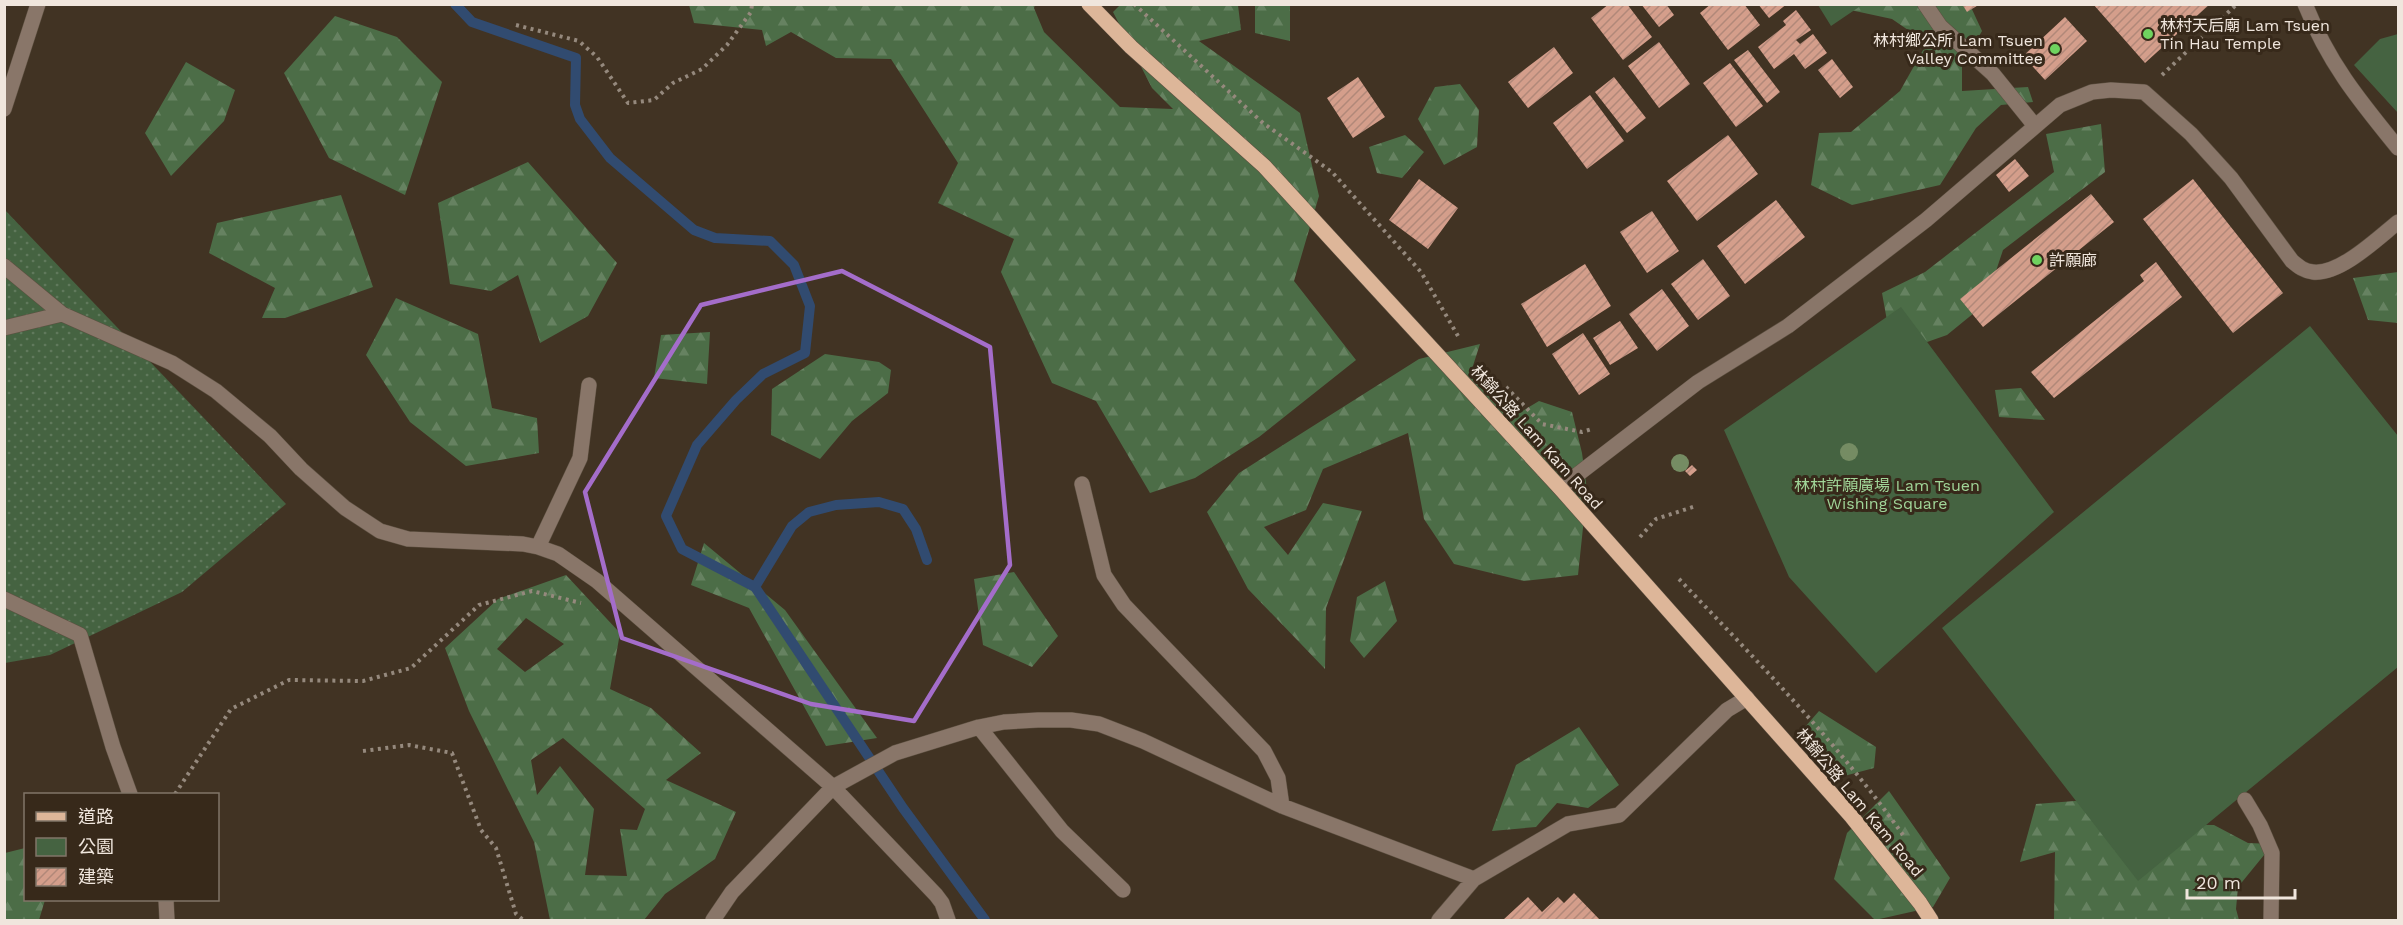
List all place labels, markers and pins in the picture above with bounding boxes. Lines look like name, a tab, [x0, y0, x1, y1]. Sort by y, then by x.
place label: 林村天后廟 Lam Tsuen Tin Hau Temple	[2160, 16, 2330, 53]
marker: 林村天后廟 Lam Tsuen Tin Hau Temple	[2141, 27, 2155, 41]
place label: 林村鄉公所 Lam Tsuen Valley Committee	[1873, 31, 2043, 68]
marker: 林村鄉公所 Lam Tsuen Valley Committee	[2048, 42, 2062, 56]
place label: 許願廊	[2049, 251, 2097, 270]
marker: 許願廊	[2030, 253, 2044, 267]

